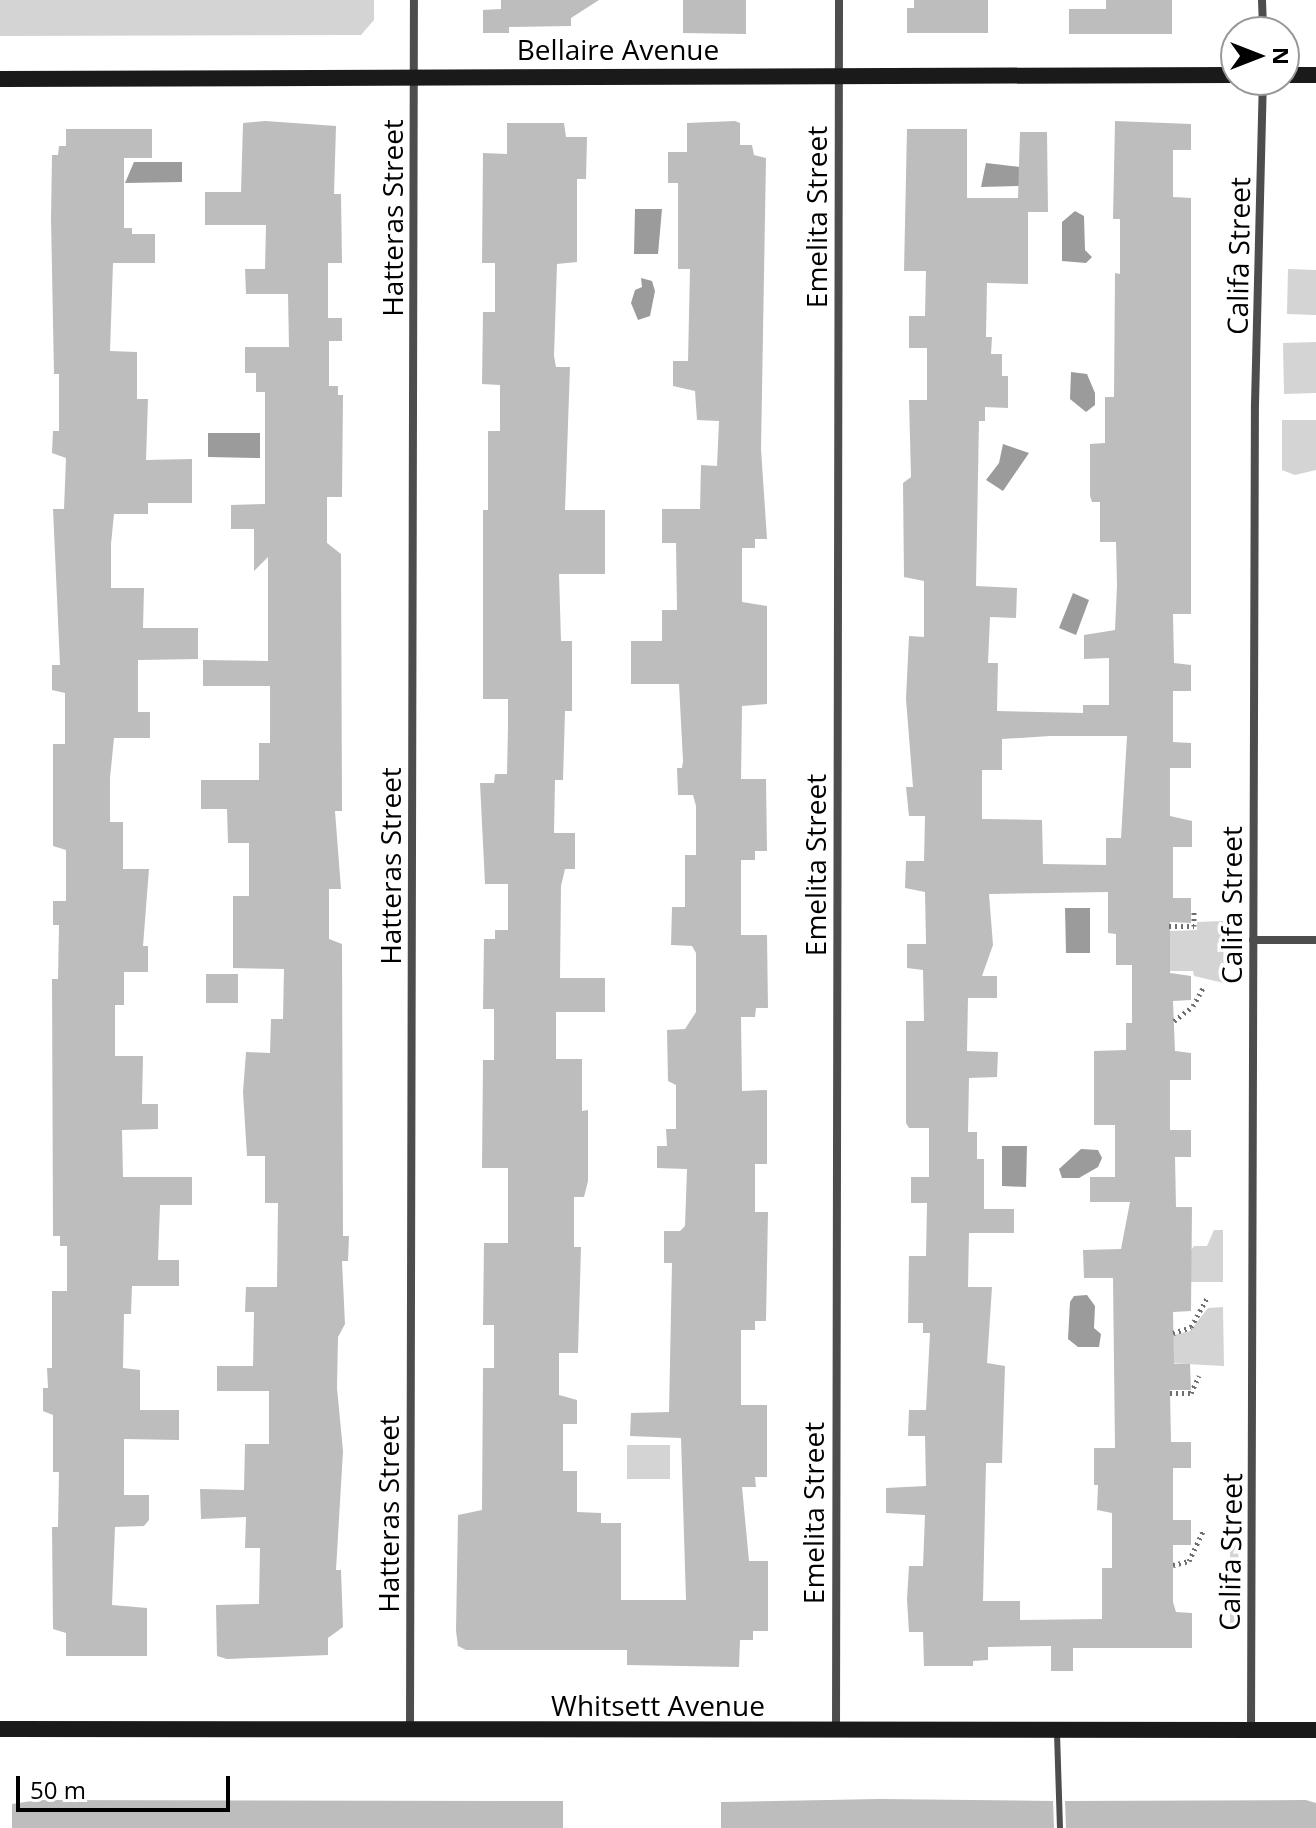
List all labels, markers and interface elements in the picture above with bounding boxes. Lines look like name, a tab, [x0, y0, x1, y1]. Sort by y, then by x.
north arrow	[1220, 16, 1300, 96]
street label: Bellaire Avenue	[517, 32, 719, 66]
text: N	[1267, 47, 1297, 65]
street label: Hatteras Street	[375, 119, 409, 317]
street label: Emelita Street	[799, 126, 833, 308]
street label: Califa Street	[1220, 177, 1256, 335]
street label: Hatteras Street	[373, 767, 407, 965]
street label: Emelita Street	[798, 774, 832, 956]
street label: Califa Street	[1214, 826, 1248, 984]
street label: Hatteras Street	[371, 1415, 405, 1613]
street label: Emelita Street	[796, 1422, 830, 1604]
street label: Califa Street	[1212, 1473, 1248, 1631]
street label: Whitsett Avenue	[551, 1688, 765, 1722]
scale bar	[20, 1760, 234, 1810]
text: 50 m	[30, 1773, 86, 1806]

